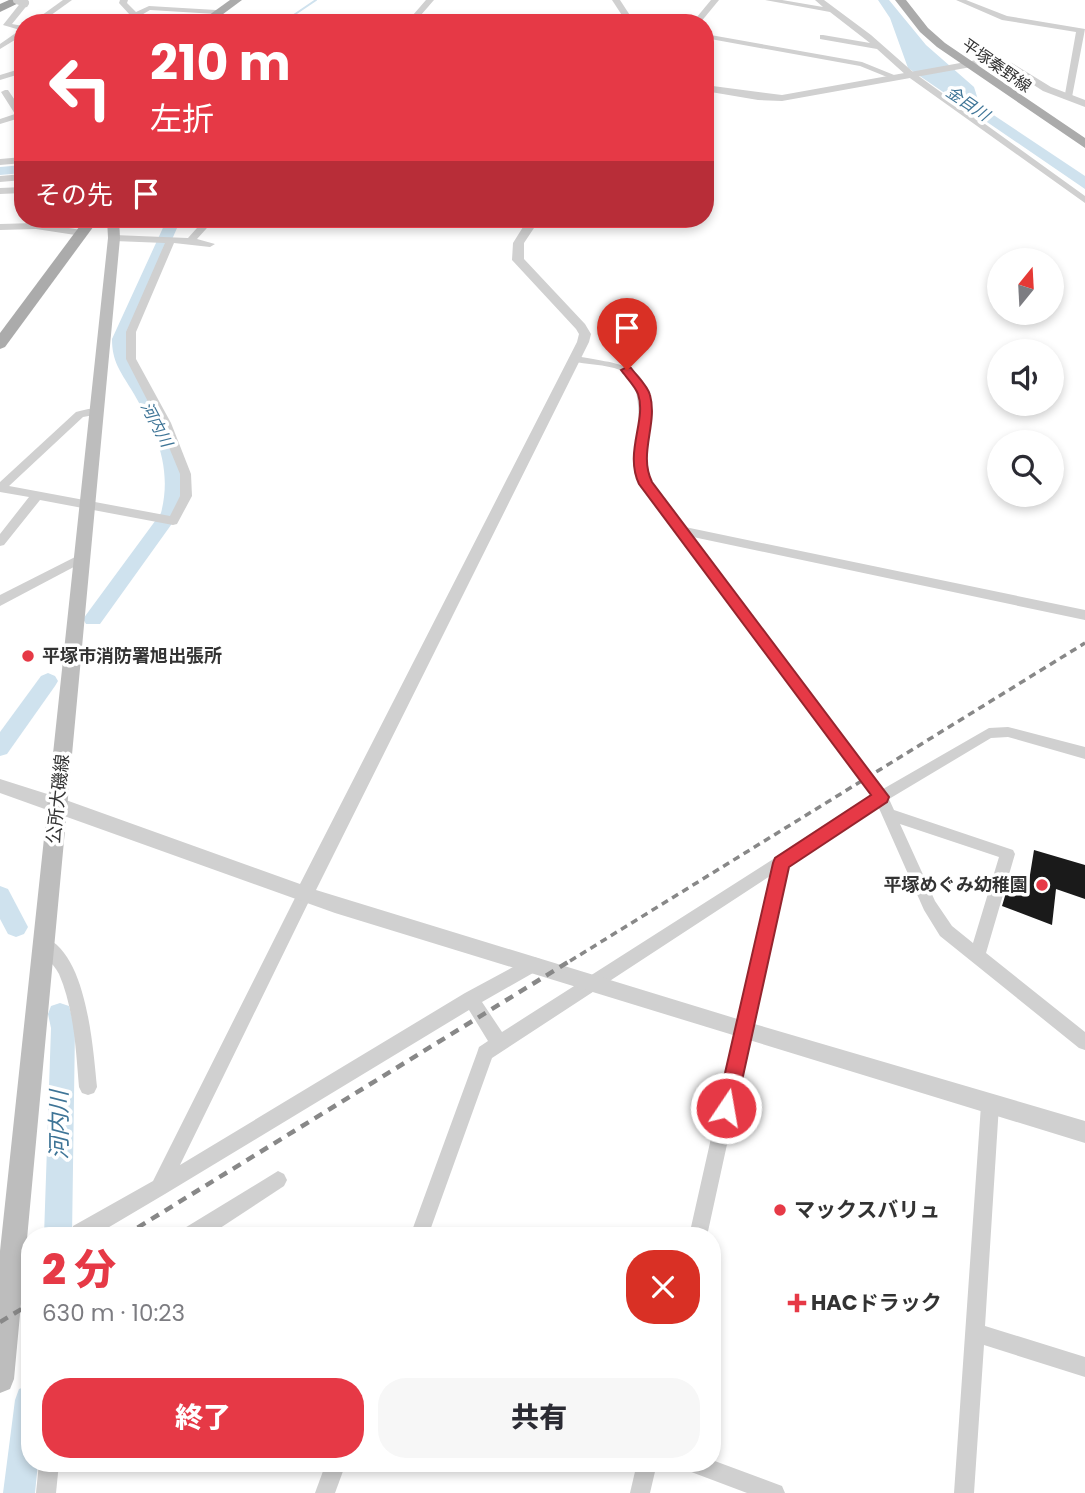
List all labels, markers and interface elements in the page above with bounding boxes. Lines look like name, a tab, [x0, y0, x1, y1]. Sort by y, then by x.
text: 210 m	[150, 29, 291, 97]
street label: 平塚秦野線	[957, 33, 1036, 98]
icon: left	[35, 42, 126, 133]
water label: 金目川	[941, 80, 996, 127]
text: 左折	[150, 96, 214, 141]
icon: arrive	[127, 175, 165, 213]
text: その先	[35, 177, 113, 213]
north arrow	[987, 248, 1064, 326]
map controls	[987, 248, 1064, 507]
pin	[597, 298, 657, 370]
icon: arrive	[608, 309, 646, 347]
button: sound	[987, 339, 1064, 416]
water label: 河内川	[135, 398, 179, 453]
button: search	[987, 430, 1064, 507]
place label: 平塚市消防署旭出張所	[42, 643, 222, 668]
marker: 平塚市消防署旭出張所	[20, 648, 36, 664]
street label: 公所大磯線	[40, 753, 75, 845]
place label: 平塚めぐみ幼稚園	[883, 872, 1028, 897]
marker: 平塚めぐみ幼稚園	[1034, 877, 1050, 893]
position arrow	[689, 1071, 763, 1145]
water label: 河内川	[43, 1088, 75, 1160]
place label: マックスバリュ	[794, 1195, 940, 1224]
marker: マックスバリュ	[772, 1202, 788, 1218]
text: 2 分	[42, 1240, 116, 1299]
button: close	[626, 1250, 700, 1324]
place label: HACドラック	[811, 1288, 942, 1317]
marker: HACドラック	[789, 1295, 805, 1311]
text: 630 m · 10:23	[42, 1297, 185, 1329]
button: 終了	[42, 1378, 364, 1458]
button: 共有	[378, 1378, 700, 1458]

